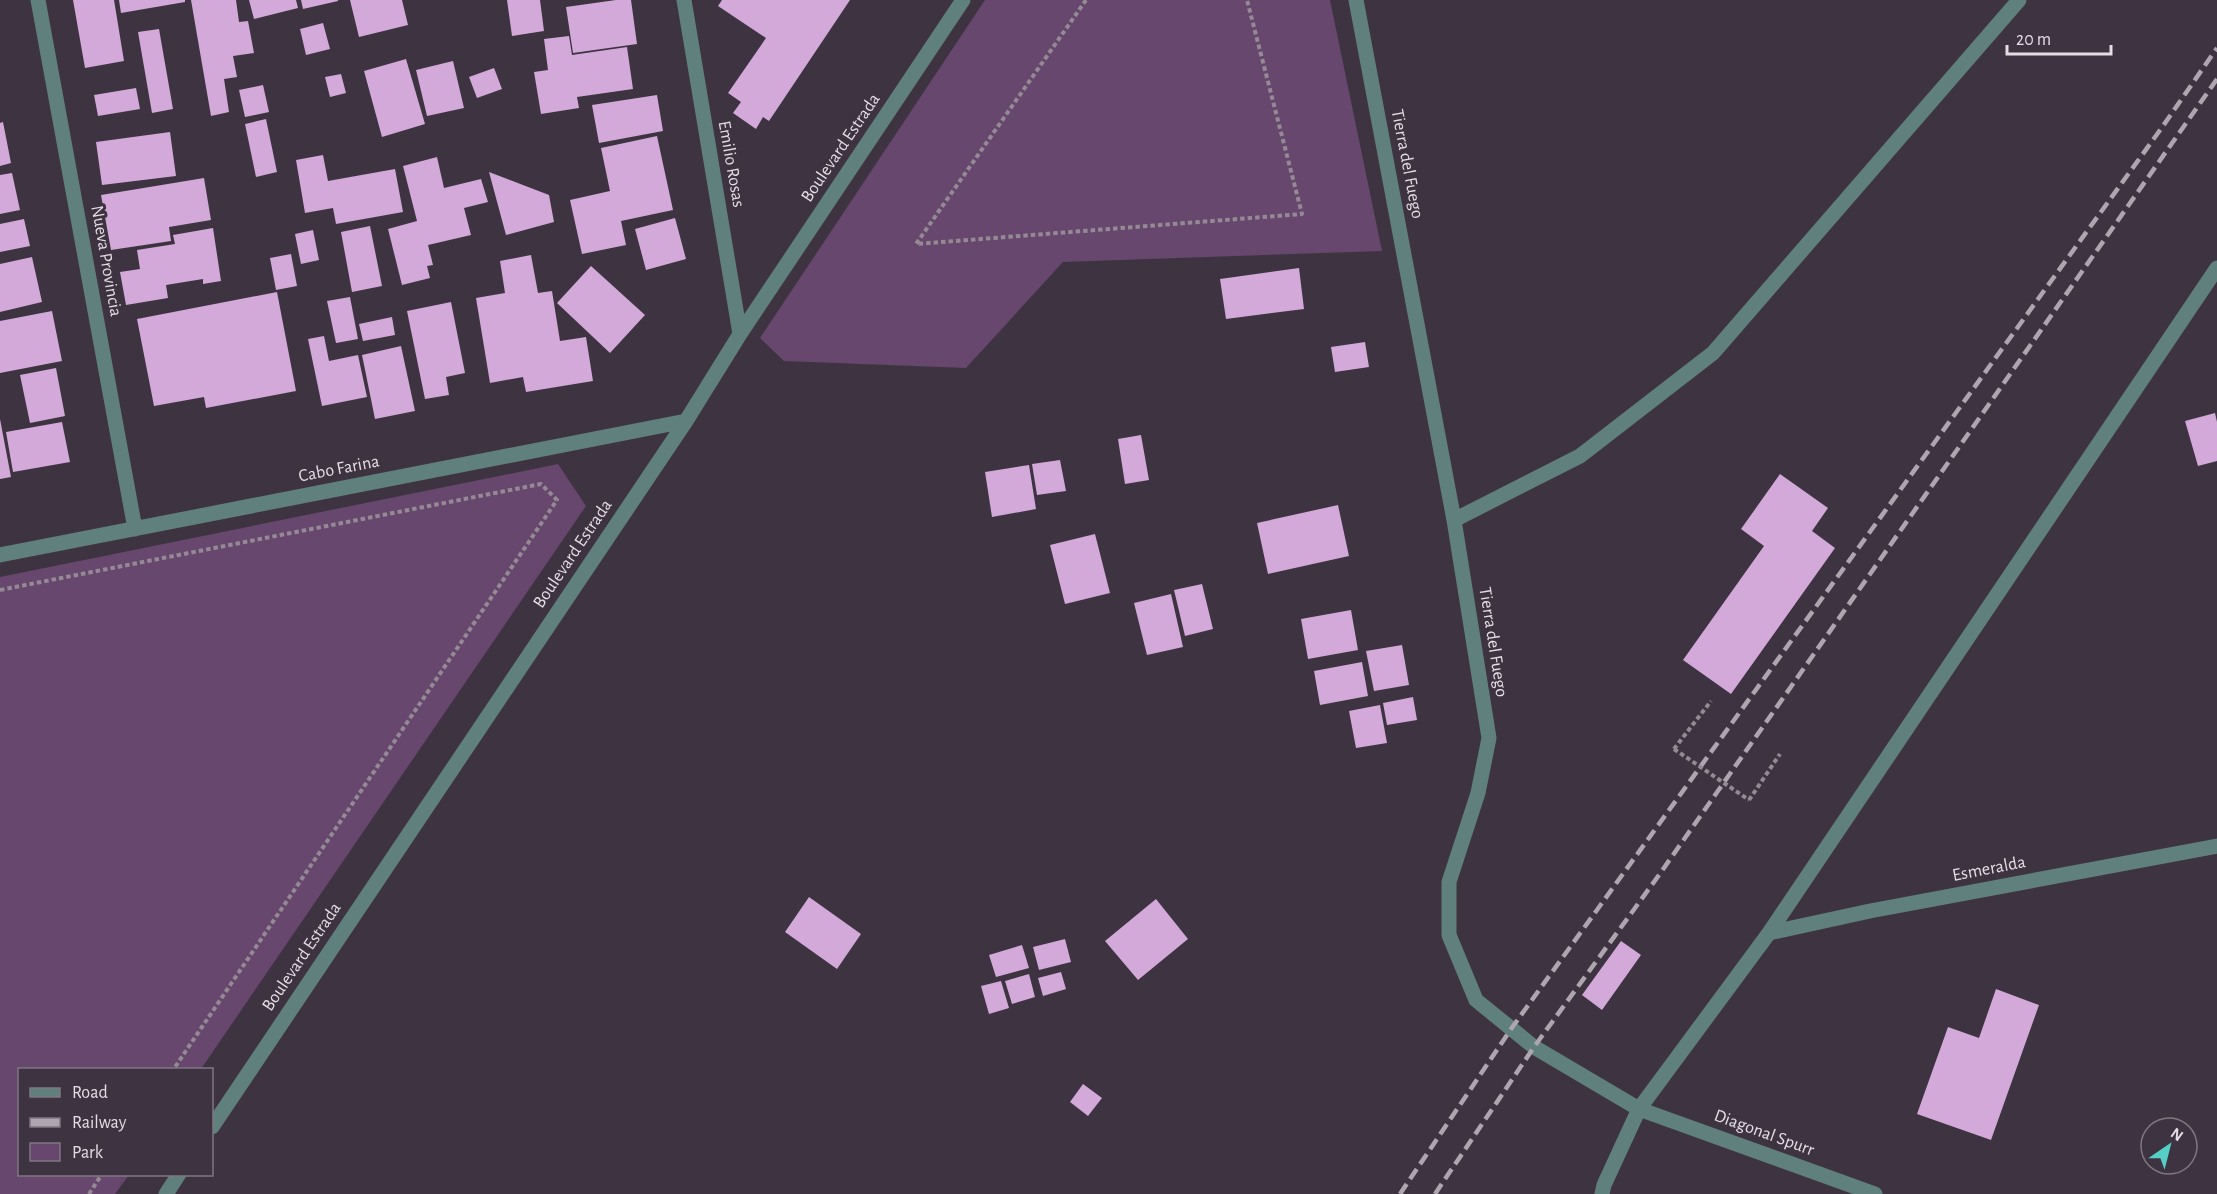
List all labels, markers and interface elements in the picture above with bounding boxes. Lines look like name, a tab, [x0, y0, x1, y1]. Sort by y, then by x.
scale bar	[2007, 18, 2110, 56]
text: 20 m	[2016, 31, 2051, 49]
street label: Boulevard Estrada	[798, 91, 884, 205]
street label: Tierra del Fuego	[1388, 108, 1426, 220]
street label: Emilio Rosas	[715, 119, 747, 209]
street label: Nueva Provincia	[87, 204, 125, 318]
street label: Cabo Farina	[297, 452, 381, 486]
street label: Boulevard Estrada	[530, 497, 616, 611]
street label: Tierra del Fuego	[1475, 586, 1511, 698]
street label: Esmeralda	[1951, 853, 2027, 885]
street label: Boulevard Estrada	[259, 900, 345, 1014]
legend	[18, 1068, 213, 1176]
text: Road	[72, 1084, 108, 1102]
street label: Diagonal Spurr	[1712, 1107, 1817, 1159]
text: Railway	[72, 1114, 127, 1132]
north arrow	[2139, 1116, 2199, 1176]
text: N	[2168, 1125, 2186, 1144]
text: Park	[72, 1144, 104, 1162]

